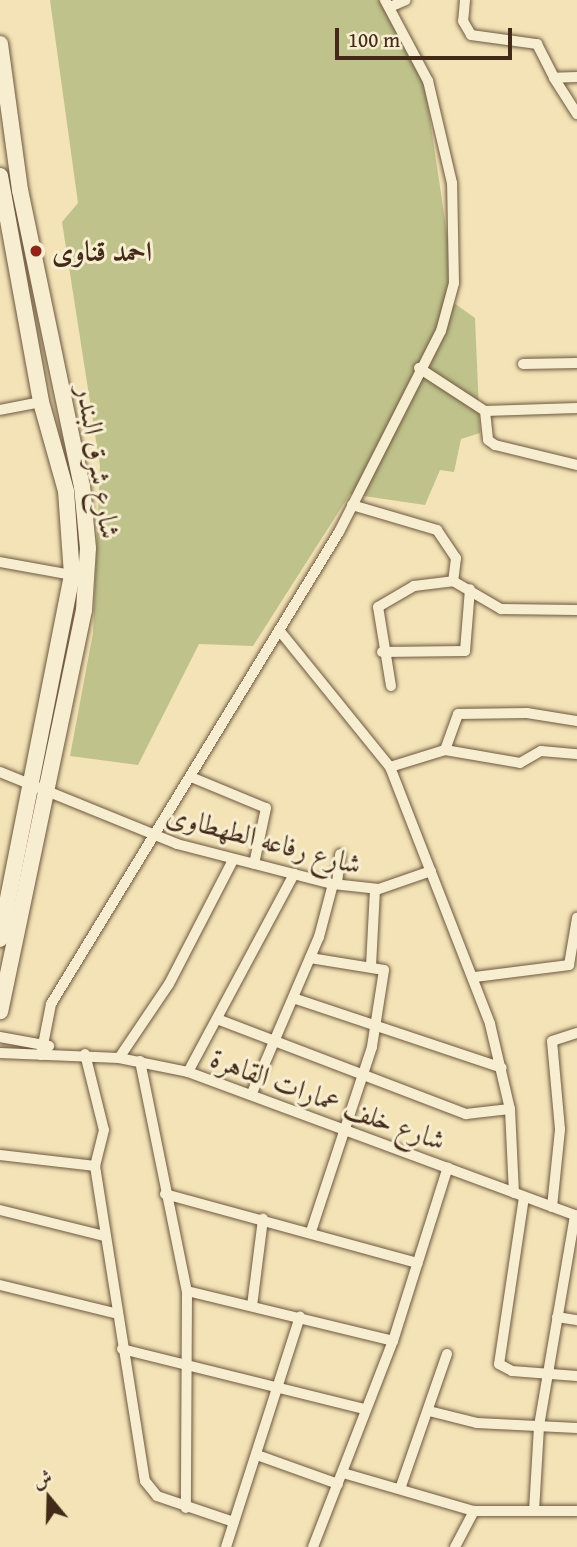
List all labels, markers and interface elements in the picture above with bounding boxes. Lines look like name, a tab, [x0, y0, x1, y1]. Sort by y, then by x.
scale bar	[339, 14, 516, 58]
text: 100 m	[348, 24, 400, 55]
place label: احمد قناوى	[52, 234, 152, 268]
marker: احمد قناوى	[26, 241, 46, 261]
street label: شارع شرق البندر	[70, 383, 128, 541]
street label: شارع رفاعه الطهطاوى	[163, 797, 365, 881]
street label: شارع خلف عمارات القاهرة	[206, 1041, 450, 1157]
text: ش	[29, 1462, 56, 1494]
north arrow	[14, 1463, 84, 1533]

